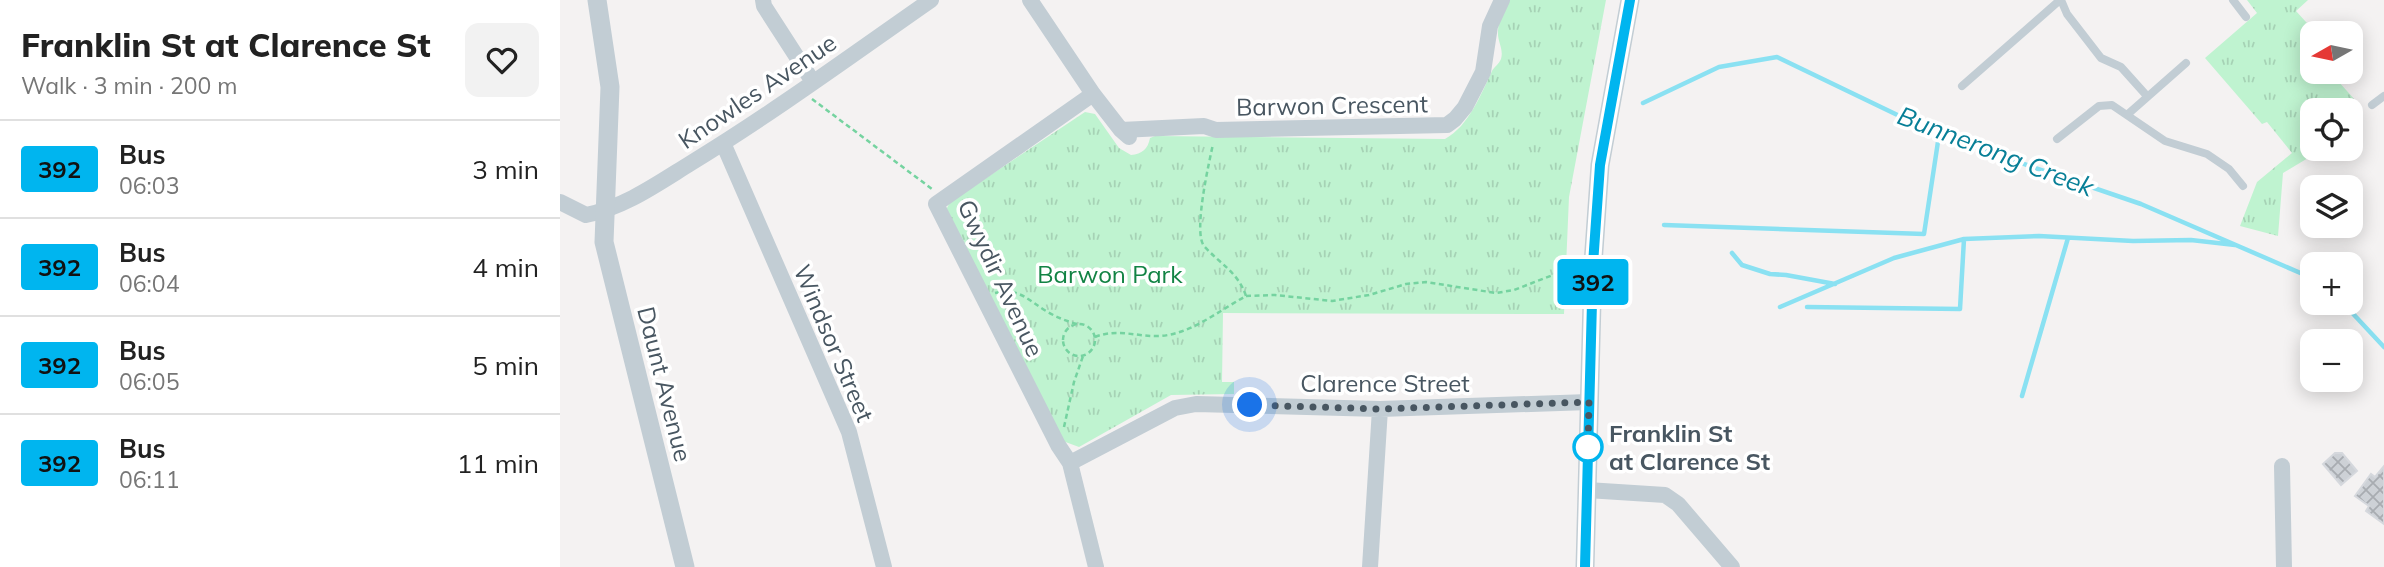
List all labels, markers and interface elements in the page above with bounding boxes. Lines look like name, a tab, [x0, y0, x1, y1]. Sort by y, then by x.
north arrow	[2300, 21, 2362, 84]
map controls	[2300, 21, 2363, 392]
button: heart	[465, 23, 539, 97]
text: Franklin St at Clarence St	[21, 24, 431, 65]
street label: Knowles Avenue	[672, 27, 842, 155]
text: Walk · 3 min · 200 m	[21, 71, 238, 100]
street label: Barwon Crescent	[1236, 88, 1428, 122]
water label: Bunnerong Creek	[1893, 98, 2099, 204]
button: locate	[2300, 98, 2363, 161]
text: Bus	[119, 138, 165, 171]
text: 3 min	[472, 153, 539, 186]
text: 392	[38, 154, 81, 184]
text: 06:03	[119, 171, 179, 200]
button: layers	[2300, 175, 2363, 238]
street label: Gwydir Avenue	[951, 195, 1051, 361]
text: Bus	[119, 236, 165, 269]
text: 4 min	[472, 251, 539, 284]
text: 392	[38, 252, 81, 282]
button: +	[2300, 252, 2363, 315]
park label: Barwon Park	[1037, 259, 1183, 289]
line badge: 392	[1553, 259, 1633, 305]
street label: Windsor Street	[787, 260, 881, 426]
text: 392	[1571, 267, 1615, 297]
text: 06:04	[119, 269, 179, 298]
street label: Daunt Avenue	[631, 303, 699, 465]
button: −	[2300, 329, 2363, 392]
text: Bus	[119, 334, 165, 367]
text: 5 min	[472, 349, 539, 382]
text: 392	[38, 350, 81, 380]
text: 06:05	[119, 367, 179, 396]
street label: Clarence Street	[1300, 368, 1470, 398]
your location	[1232, 387, 1267, 422]
place label: Franklin St at Clarence St	[1609, 418, 1770, 476]
text: Bus	[119, 432, 165, 465]
marker: Franklin St at Clarence St	[1573, 432, 1603, 462]
text: 11 min	[457, 447, 539, 480]
text: 392	[38, 448, 81, 478]
text: 06:11	[119, 465, 179, 494]

